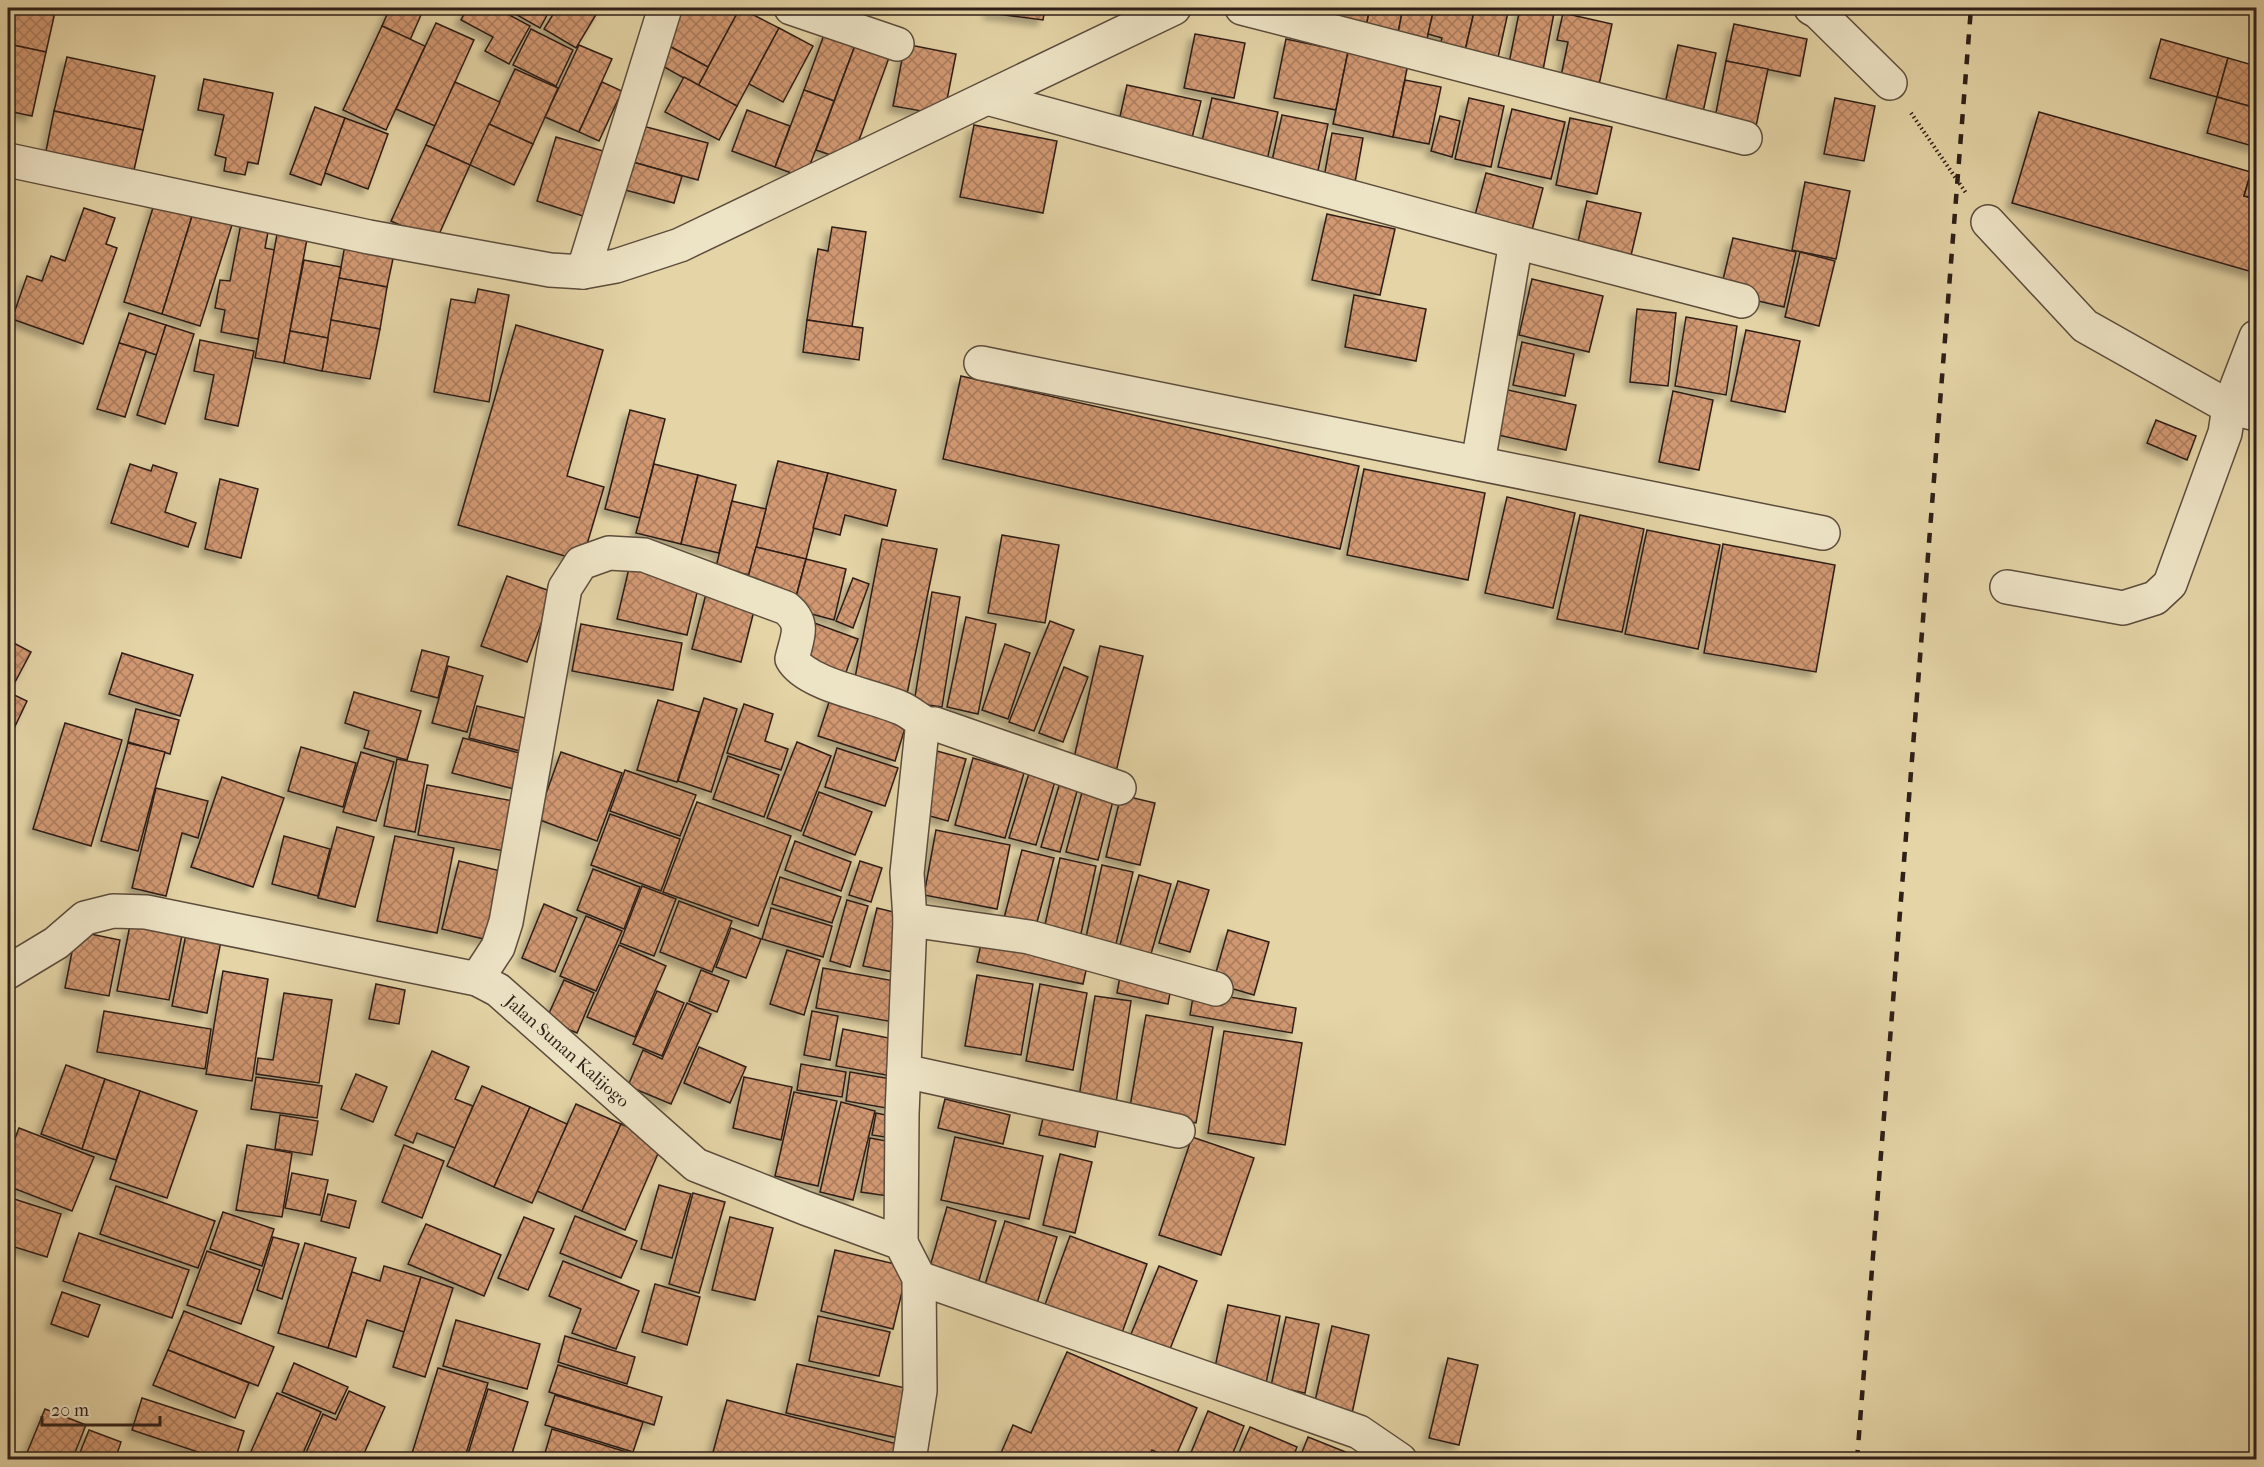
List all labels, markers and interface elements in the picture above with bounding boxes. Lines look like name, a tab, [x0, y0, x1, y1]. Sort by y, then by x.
street label: Jalan Sunan Kalijogo	[499, 990, 633, 1112]
scale bar	[42, 1389, 160, 1427]
text: 20 m	[51, 1400, 89, 1421]

